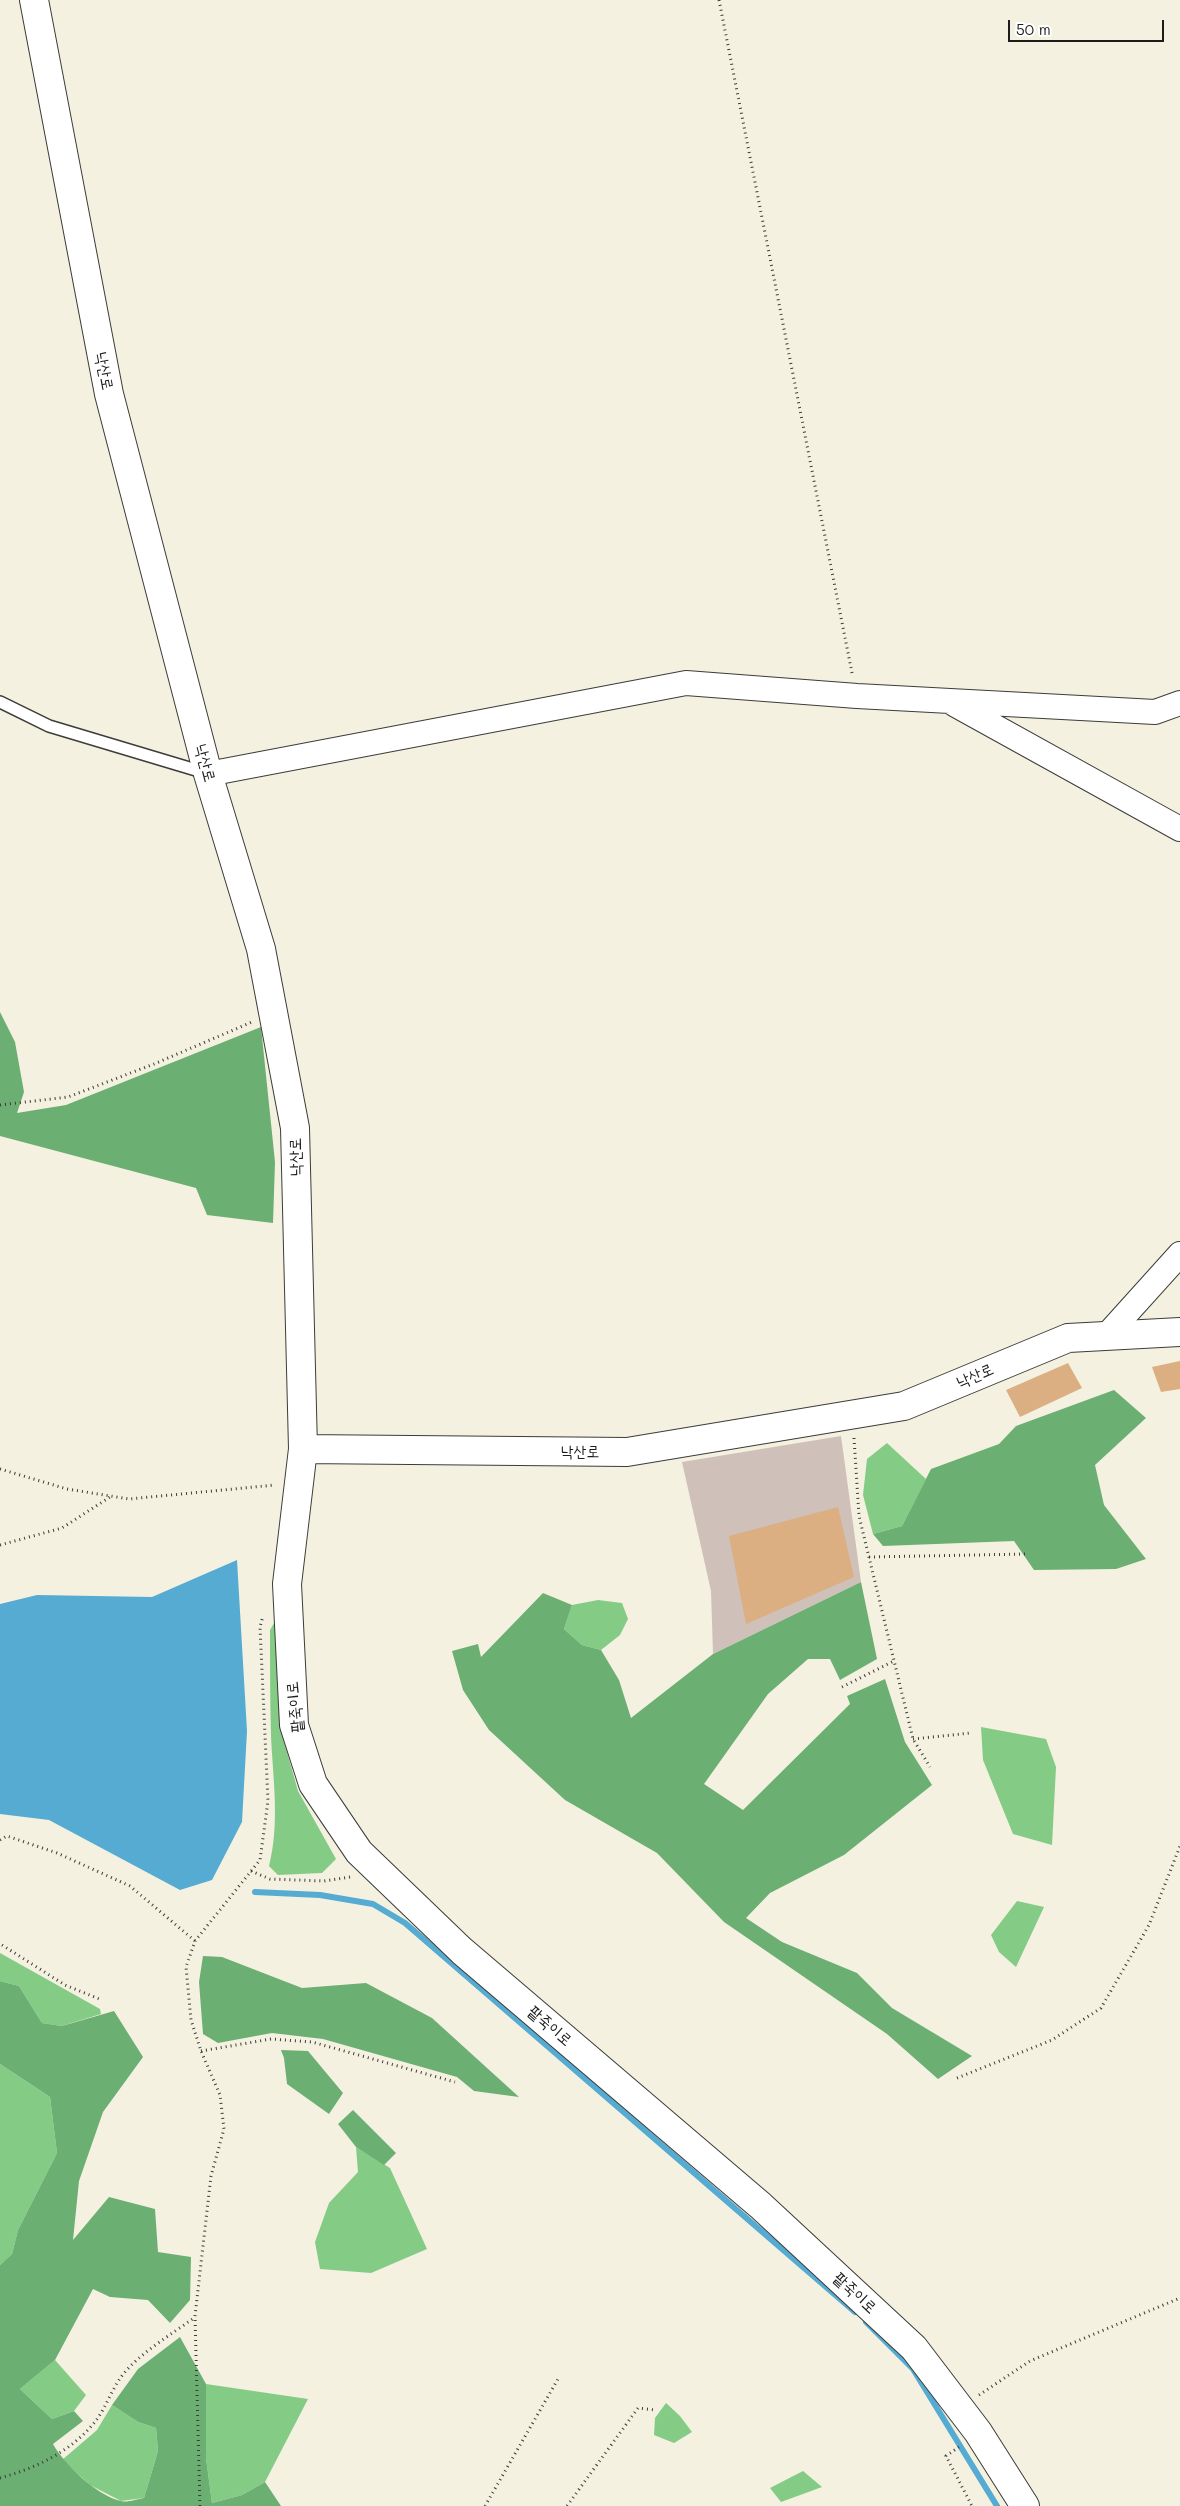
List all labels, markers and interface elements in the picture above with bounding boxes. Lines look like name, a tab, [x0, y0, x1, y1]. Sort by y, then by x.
scale bar	[1010, 10, 1166, 42]
text: 50 m	[1016, 19, 1051, 39]
street label: 낙산로	[91, 350, 117, 392]
street label: 낙산로	[191, 742, 219, 784]
street label: 낙산로	[286, 1138, 306, 1176]
street label: 낙산로	[953, 1360, 997, 1392]
street label: 낙산로	[561, 1442, 599, 1462]
street label: 팥죽이로	[283, 1680, 307, 1734]
street label: 팥죽이로	[524, 2002, 576, 2050]
street label: 팥죽이로	[830, 2268, 880, 2318]

